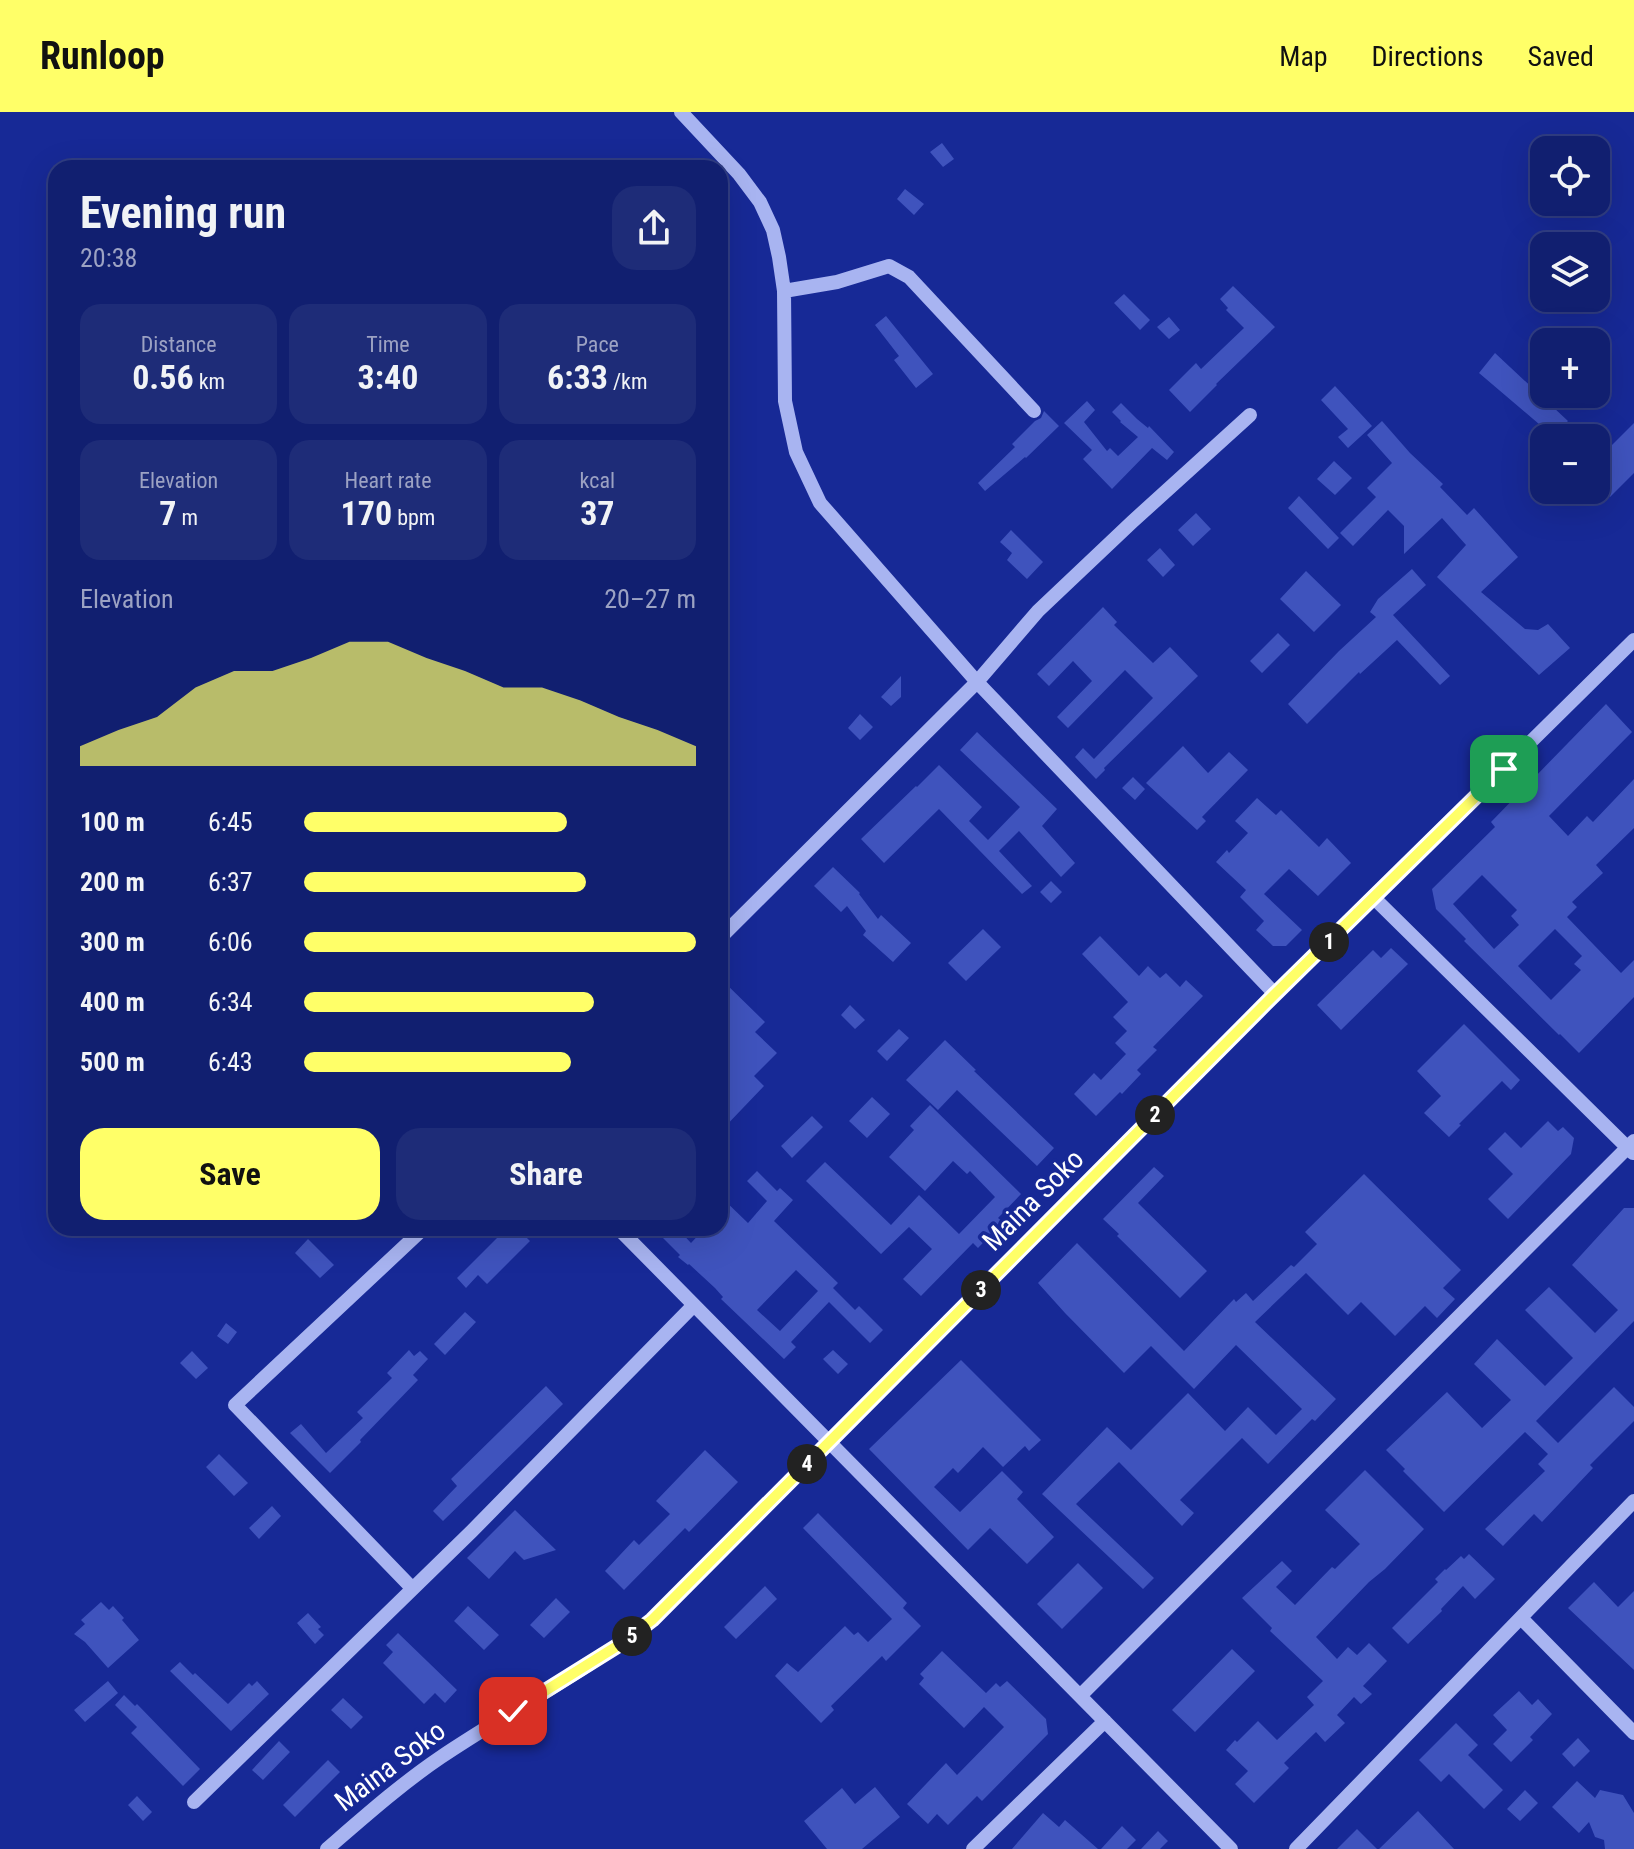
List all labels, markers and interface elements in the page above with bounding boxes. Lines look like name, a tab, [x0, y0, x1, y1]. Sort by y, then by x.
text: Runloop	[40, 34, 165, 78]
text: Map	[1279, 40, 1328, 73]
text: Directions	[1372, 40, 1483, 73]
text: Saved	[1527, 40, 1594, 73]
map controls	[1530, 136, 1610, 504]
button: locate	[1530, 136, 1610, 216]
button: share	[612, 186, 696, 270]
text: Evening run	[80, 187, 286, 239]
button: layers	[1530, 232, 1610, 312]
text: 20:38	[80, 243, 137, 273]
button: +	[1530, 328, 1610, 408]
text: Distance	[141, 332, 217, 357]
text: Time	[366, 332, 410, 357]
text: Pace	[576, 332, 619, 357]
text: 0.56	[132, 357, 194, 397]
text: 3:40	[358, 357, 418, 397]
text: 6:33	[547, 357, 608, 397]
text: km	[194, 369, 225, 394]
text: /km	[608, 369, 648, 394]
button: −	[1530, 424, 1610, 504]
text: Elevation	[139, 468, 218, 493]
text: Heart rate	[345, 468, 431, 493]
text: kcal	[580, 468, 615, 493]
text: 7	[159, 493, 176, 533]
text: 170	[341, 493, 392, 533]
text: 37	[580, 493, 615, 533]
text: m	[176, 505, 198, 530]
text: bpm	[392, 505, 435, 530]
text: Elevation	[80, 584, 174, 614]
text: 20–27 m	[604, 584, 696, 614]
pin	[1470, 735, 1538, 803]
icon: arrive	[1482, 747, 1526, 791]
text: 100 m	[80, 807, 145, 837]
text: 6:45	[208, 807, 253, 837]
text: 200 m	[80, 867, 145, 897]
text: 6:37	[208, 867, 253, 897]
pin: 1	[1309, 922, 1349, 962]
text: 300 m	[80, 927, 145, 957]
text: 6:06	[208, 927, 253, 957]
text: 1	[1323, 929, 1335, 954]
text: 400 m	[80, 987, 145, 1017]
text: 6:34	[208, 987, 253, 1017]
text: 500 m	[80, 1047, 145, 1077]
text: 6:43	[208, 1047, 253, 1077]
pin: 2	[1135, 1095, 1175, 1135]
text: 2	[1149, 1102, 1161, 1127]
button: Save	[80, 1128, 380, 1220]
button: Share	[396, 1128, 696, 1220]
street label: Maina Soko	[975, 1142, 1091, 1258]
pin: 3	[961, 1270, 1001, 1310]
text: 3	[975, 1277, 987, 1302]
pin: 4	[787, 1444, 827, 1484]
text: 4	[801, 1451, 813, 1476]
pin: 5	[612, 1616, 652, 1656]
text: 5	[626, 1623, 638, 1648]
pin	[479, 1677, 547, 1745]
icon: check	[491, 1689, 535, 1733]
street label: Maina Soko	[328, 1714, 452, 1818]

